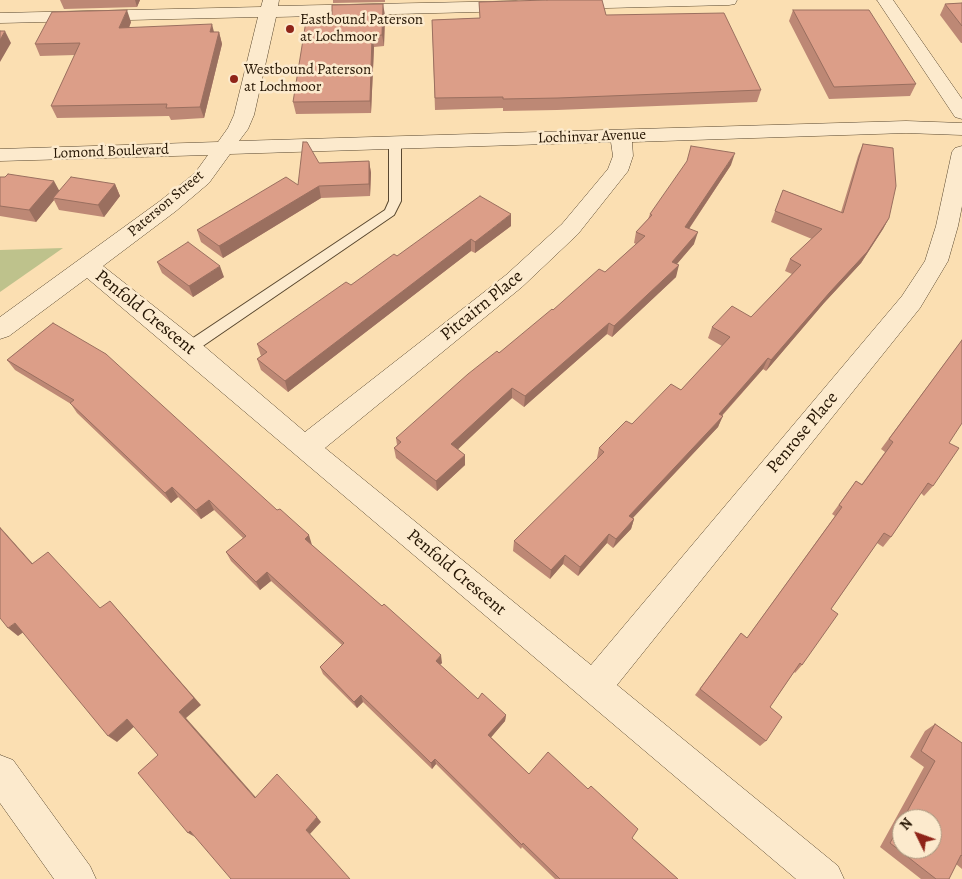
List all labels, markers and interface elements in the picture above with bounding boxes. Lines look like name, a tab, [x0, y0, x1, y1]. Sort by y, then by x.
place label: Eastbound Paterson at Lochmoor	[300, 11, 423, 46]
marker: Eastbound Paterson at Lochmoor	[284, 23, 296, 35]
place label: Westbound Paterson at Lochmoor	[244, 61, 371, 96]
marker: Westbound Paterson at Lochmoor	[228, 73, 240, 85]
street label: Lochinvar Avenue	[538, 126, 646, 148]
street label: Lomond Boulevard	[53, 141, 169, 163]
street label: Paterson Street	[124, 167, 208, 241]
street label: Penfold Crescent	[90, 266, 200, 360]
street label: Pitcairn Place	[436, 266, 528, 346]
street label: Penrose Place	[763, 388, 843, 478]
street label: Penfold Crescent	[402, 525, 510, 621]
north arrow	[892, 809, 942, 859]
text: N	[896, 814, 917, 834]

